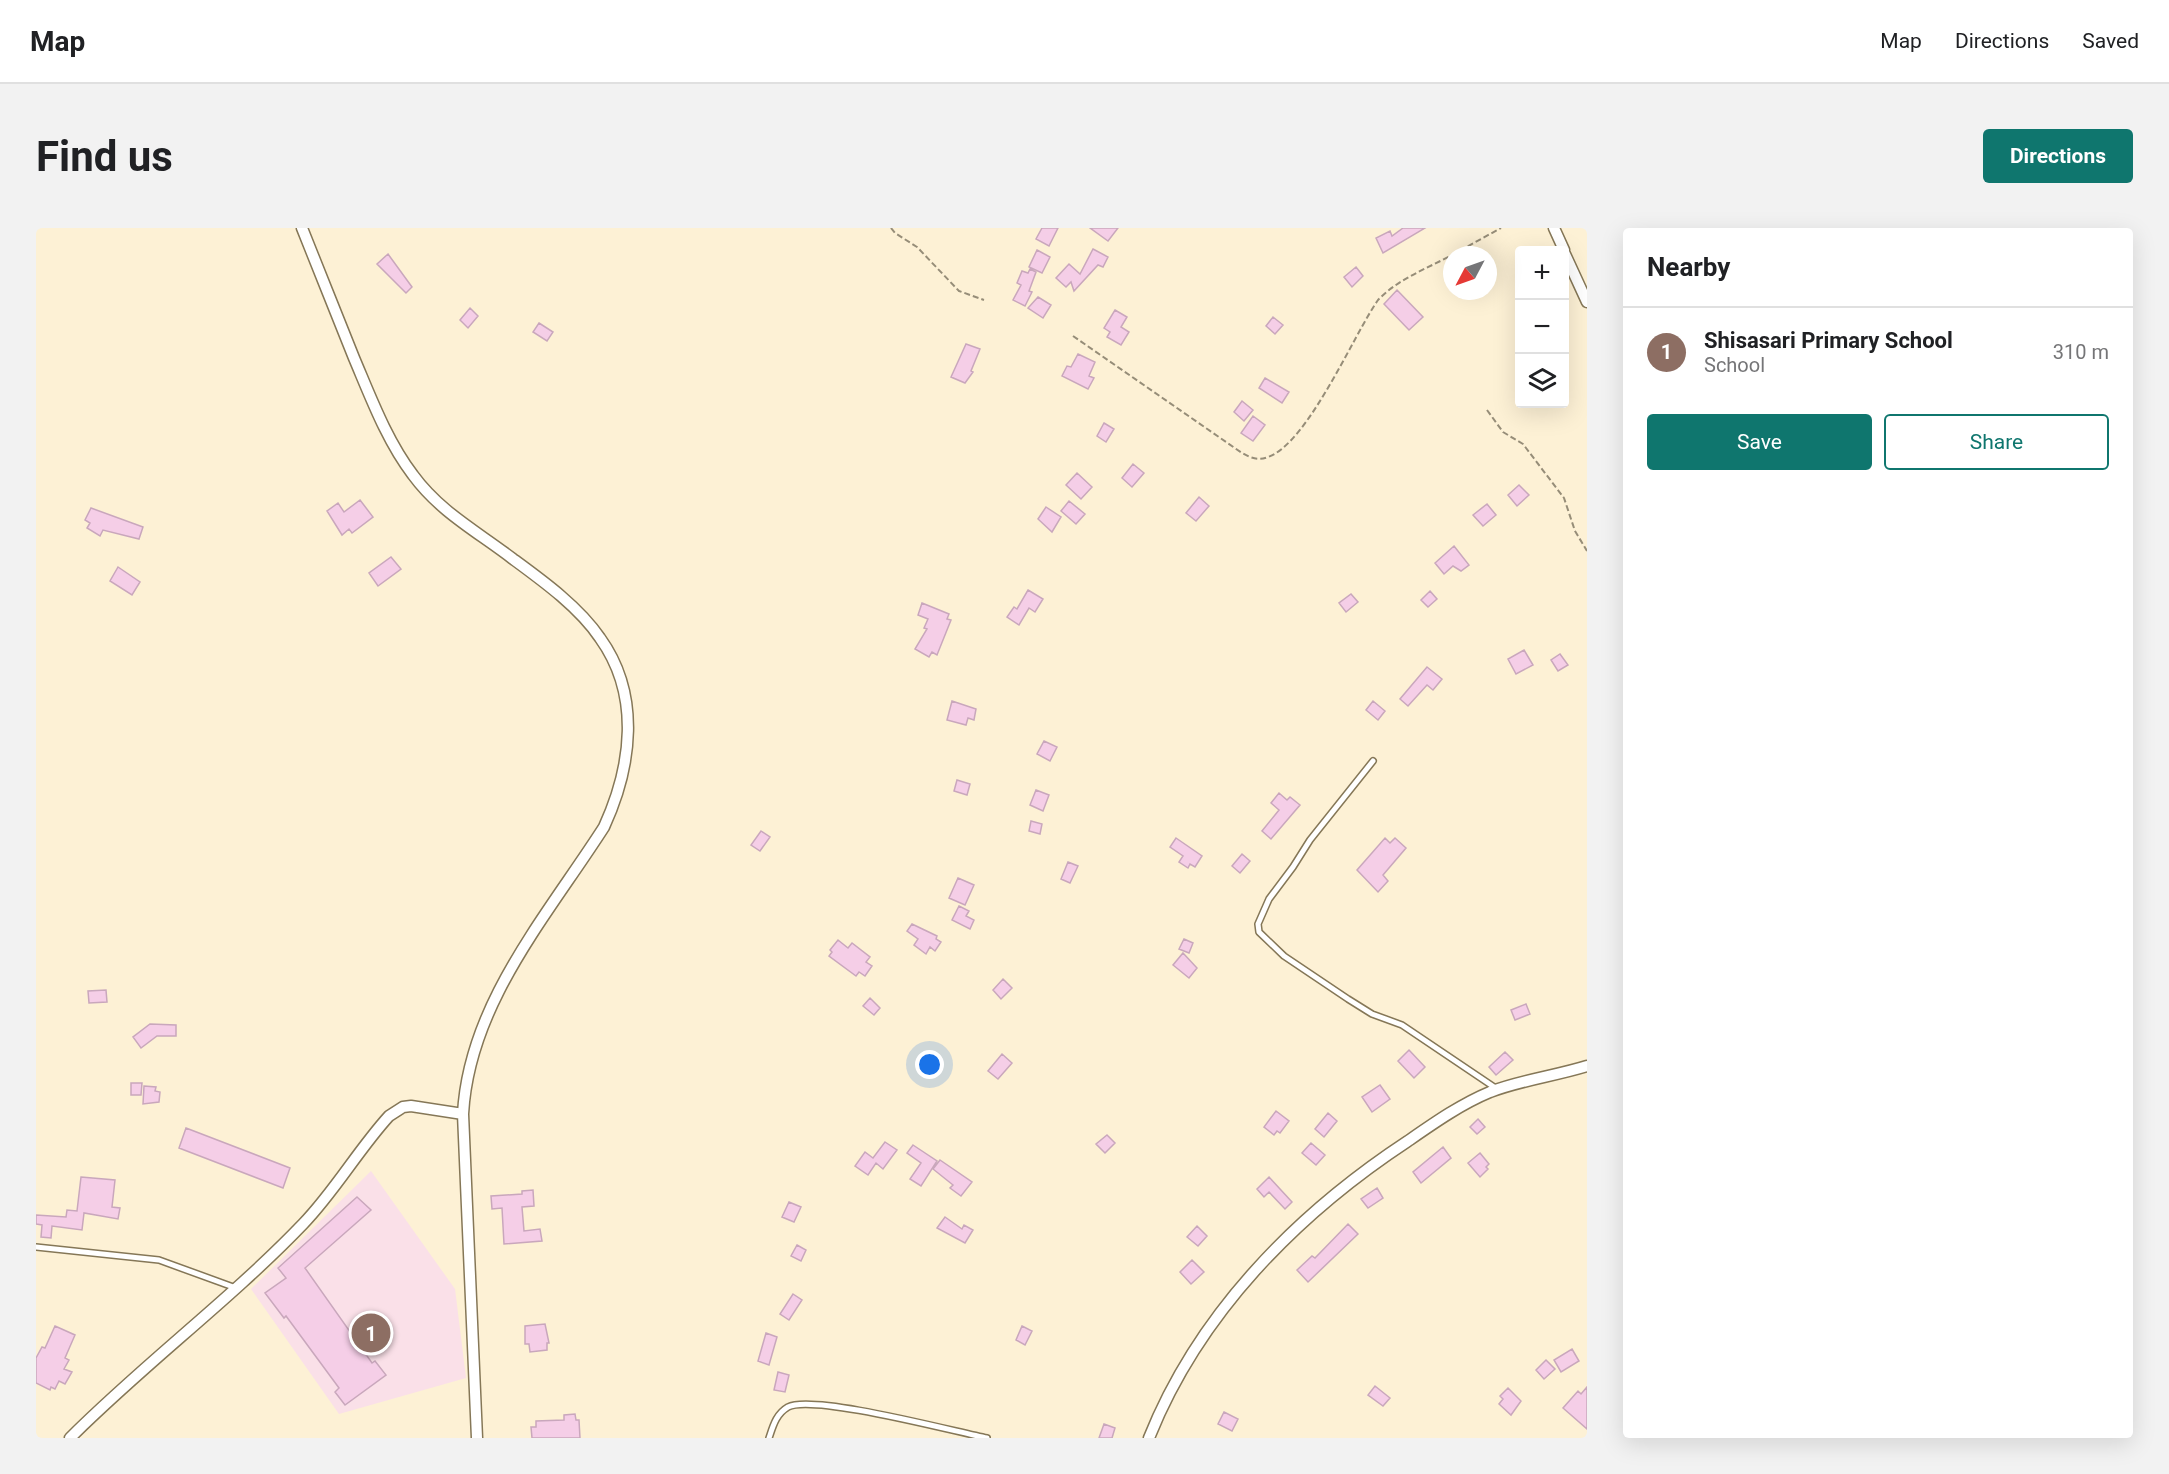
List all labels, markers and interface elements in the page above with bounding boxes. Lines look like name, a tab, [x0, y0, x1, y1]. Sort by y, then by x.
text: Map	[30, 25, 85, 58]
text: Map	[1880, 29, 1922, 53]
text: Directions	[1955, 29, 2049, 53]
text: Saved	[2082, 29, 2139, 53]
button: Directions	[1983, 129, 2133, 183]
text: Find us	[36, 132, 173, 181]
north arrow	[1443, 246, 1497, 300]
map controls	[1515, 246, 1569, 408]
button: +	[1515, 246, 1569, 300]
text: Nearby	[1647, 252, 1730, 282]
button: −	[1515, 300, 1569, 354]
text: Shisasari Primary School	[1704, 328, 1953, 353]
text: 1	[1661, 340, 1672, 364]
text: 310 m	[2053, 340, 2109, 364]
text: School	[1704, 353, 1765, 377]
button: layers	[1515, 354, 1569, 408]
button: Save	[1647, 414, 1872, 470]
button: Share	[1884, 414, 2109, 470]
your location	[915, 1050, 944, 1079]
pin: 1	[352, 1310, 390, 1356]

